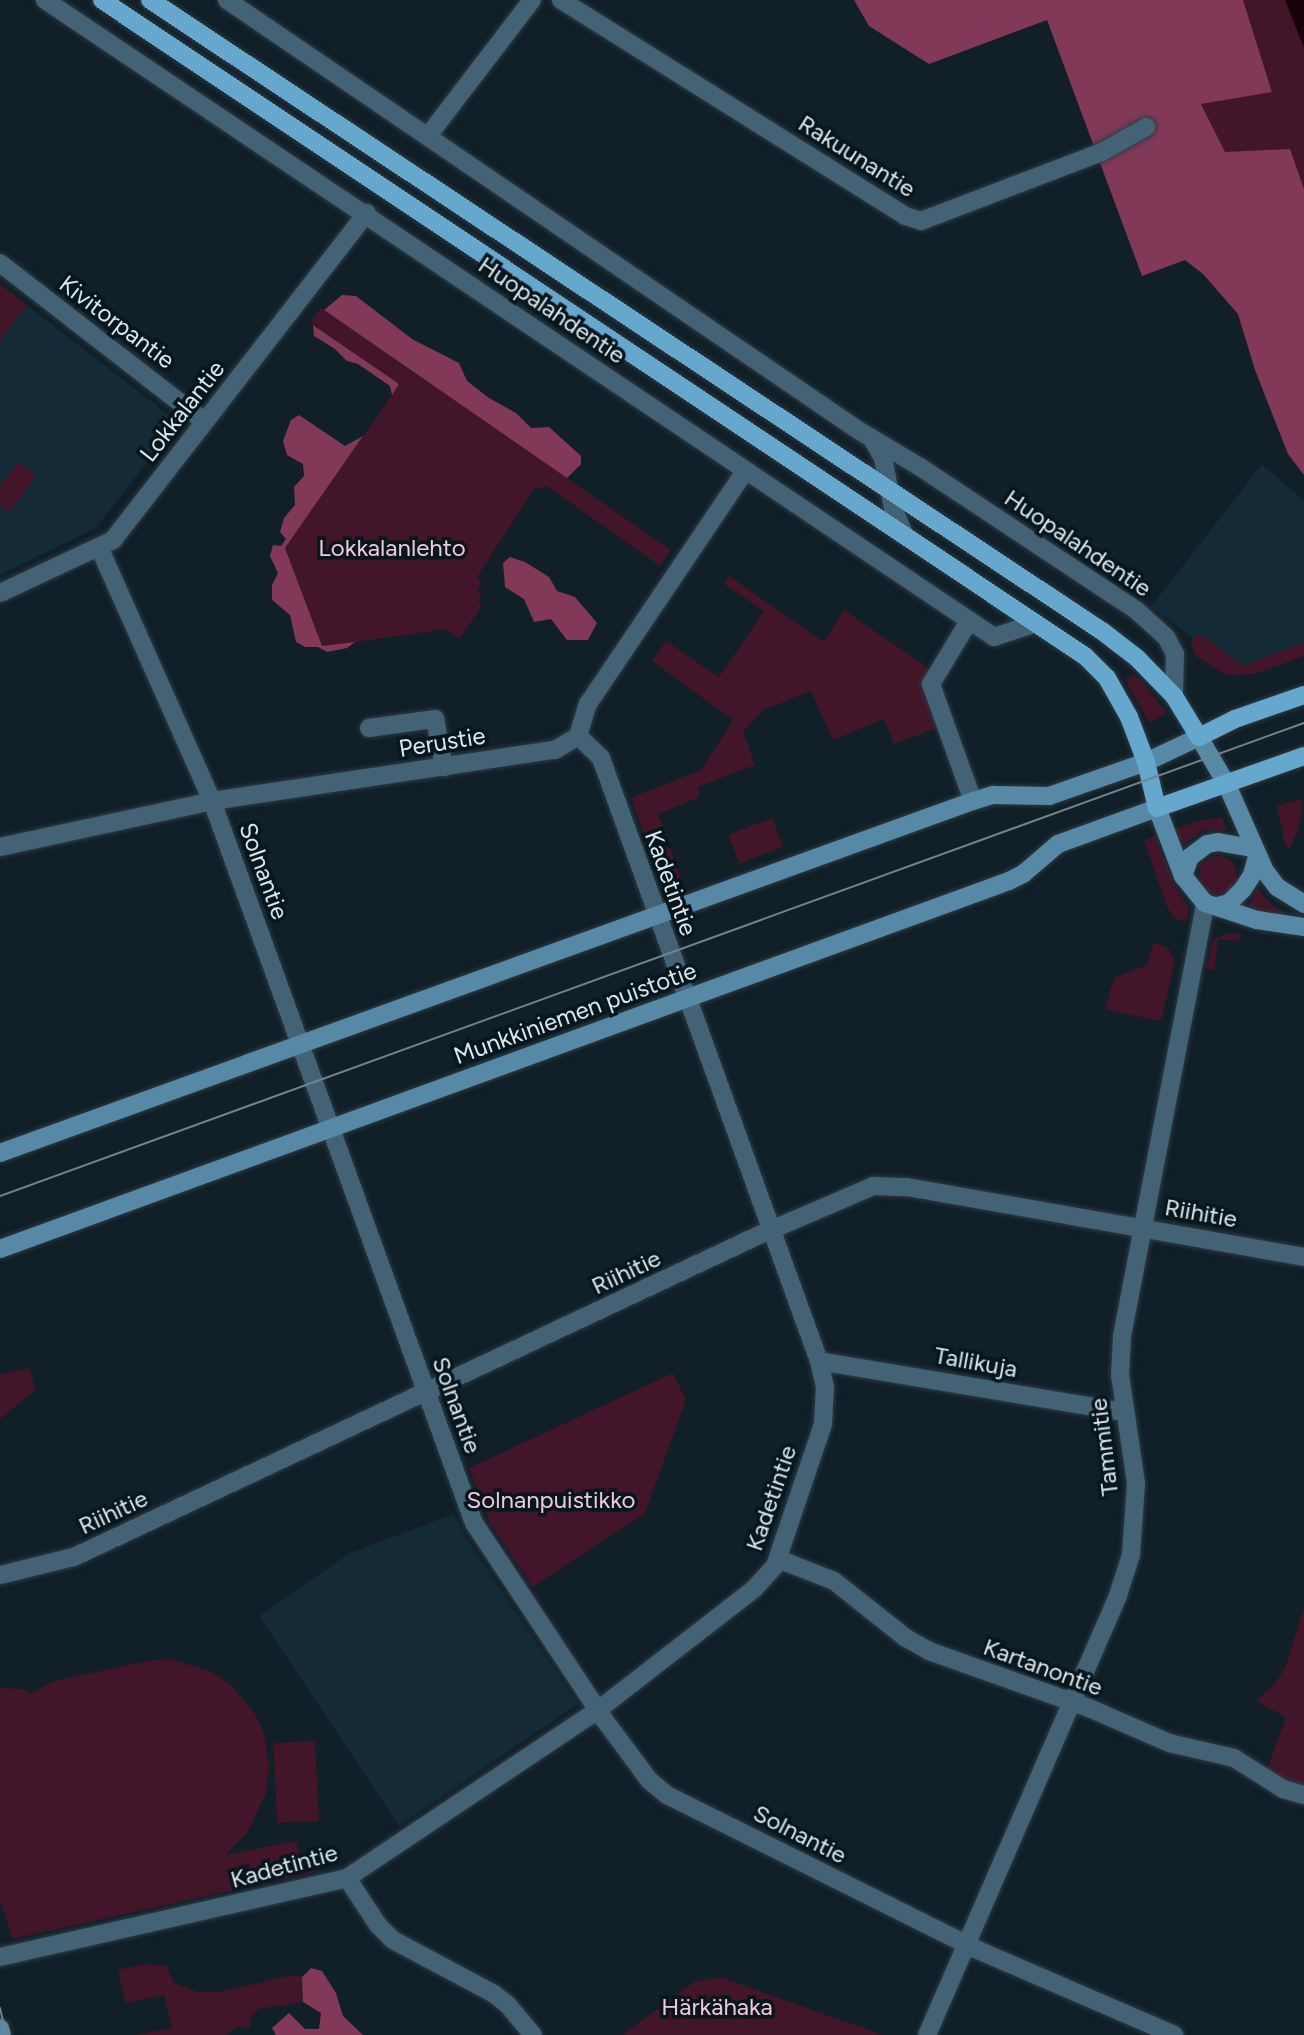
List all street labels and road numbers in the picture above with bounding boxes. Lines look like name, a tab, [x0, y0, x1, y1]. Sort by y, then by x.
street label: Rakuunantie	[793, 109, 921, 203]
street label: Huopalahdentie	[473, 250, 631, 370]
street label: Kivitorpantie	[54, 269, 180, 375]
street label: Lokkalantie	[134, 355, 230, 467]
street label: Huopalahdentie	[999, 483, 1157, 603]
street label: Perustie	[397, 721, 487, 763]
street label: Solnantie	[233, 819, 295, 923]
street label: Kadetintie	[639, 827, 703, 939]
street label: Munkkiniemen puistotie	[450, 956, 700, 1070]
street label: Riihitie	[1163, 1192, 1239, 1234]
street label: Riihitie	[587, 1244, 665, 1300]
street label: Tallikuja	[932, 1341, 1020, 1383]
street label: Solnantie	[426, 1353, 488, 1457]
street label: Tammitie	[1084, 1397, 1124, 1497]
street label: Kadetintie	[740, 1441, 802, 1555]
street label: Riihitie	[74, 1484, 152, 1540]
street label: Kartanontie	[980, 1632, 1106, 1702]
street label: Solnantie	[749, 1798, 851, 1870]
street label: Kadetintie	[227, 1838, 341, 1894]

